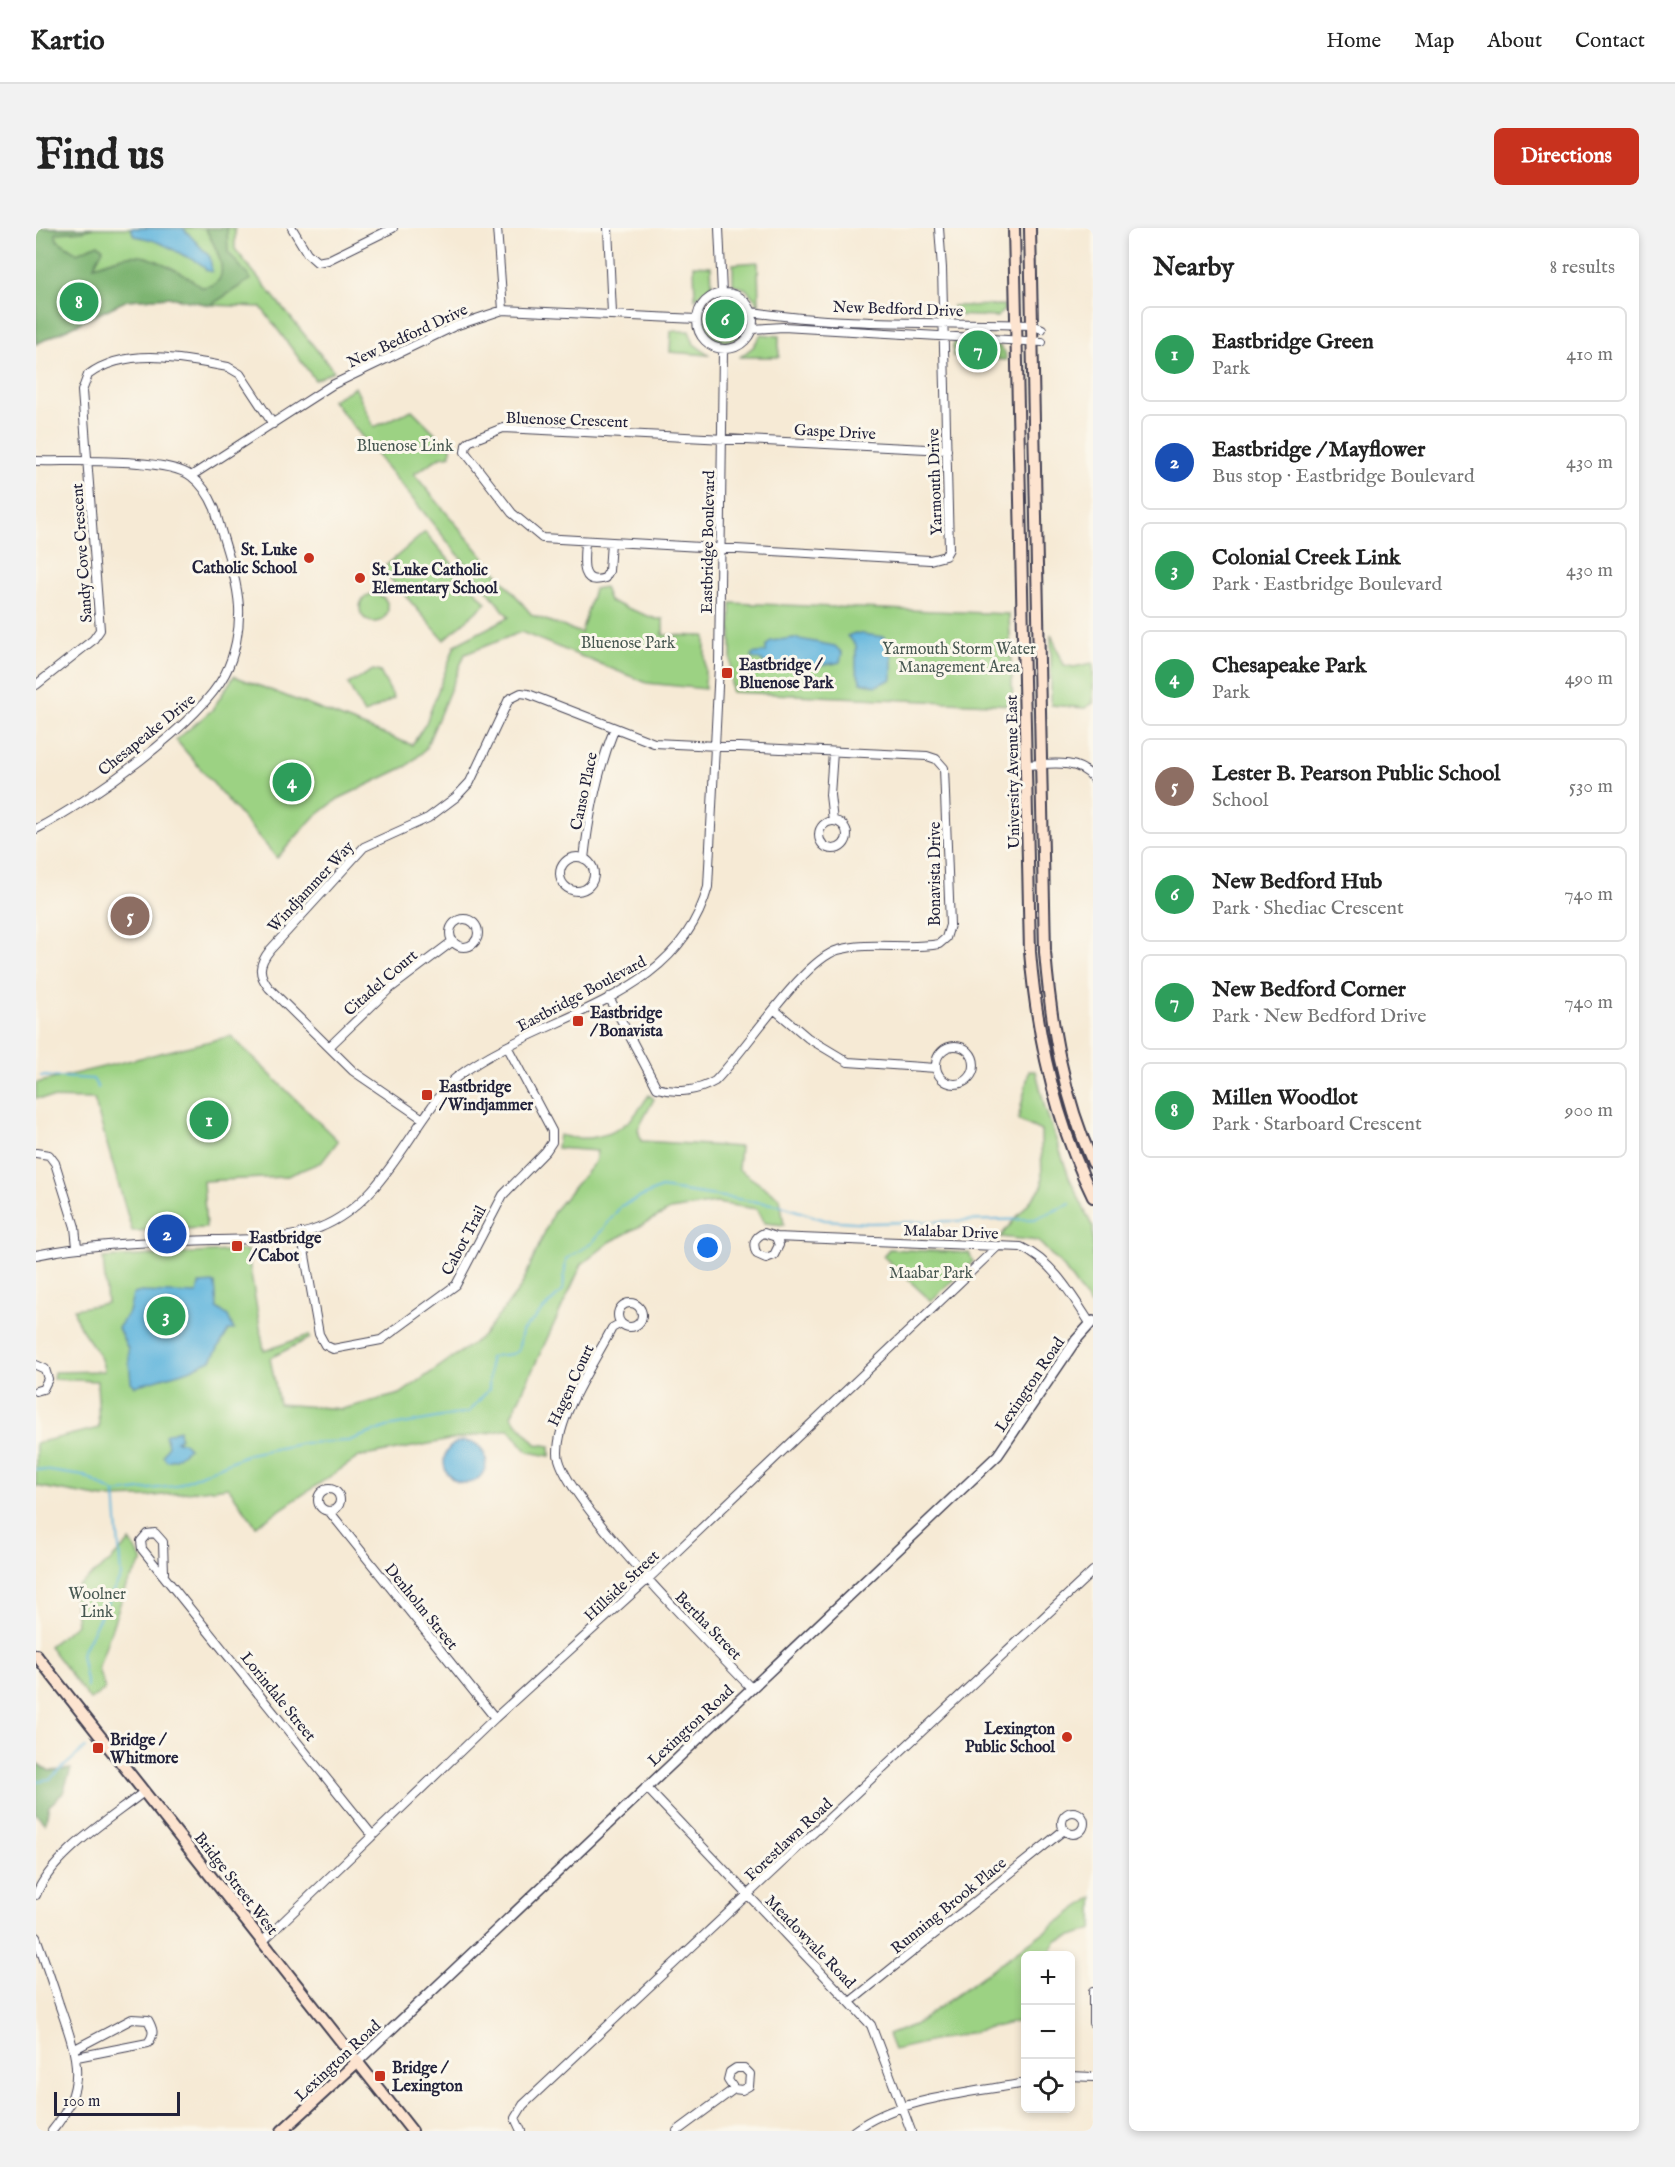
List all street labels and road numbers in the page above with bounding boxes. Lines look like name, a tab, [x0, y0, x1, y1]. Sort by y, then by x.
street label: New Bedford Drive	[832, 298, 964, 322]
street label: New Bedford Drive	[344, 300, 471, 373]
street label: Bluenose Crescent	[505, 409, 629, 433]
street label: Gaspe Drive	[793, 421, 876, 445]
street label: Yarmouth Drive	[924, 428, 948, 536]
street label: Eastbridge Boulevard	[698, 470, 720, 614]
street label: Sandy Cove Crescent	[68, 482, 98, 623]
street label: Chesapeake Drive	[95, 690, 200, 781]
street label: University Avenue East	[1003, 694, 1025, 849]
street label: Canso Place	[567, 751, 603, 832]
street label: Bonavista Drive	[926, 822, 946, 926]
street label: Windjammer Way	[264, 837, 359, 937]
street label: Citadel Court	[340, 946, 423, 1021]
street label: Eastbridge Boulevard	[514, 952, 650, 1037]
street label: Cabot Trail	[438, 1202, 492, 1279]
street label: Malabar Drive	[903, 1221, 999, 1245]
street label: Lexington Road	[992, 1333, 1070, 1436]
street label: Hagen Court	[544, 1341, 600, 1430]
street label: Hillside Street	[581, 1546, 665, 1626]
street label: Denholm Street	[379, 1560, 462, 1655]
street label: Bertha Street	[670, 1588, 746, 1665]
street label: Lorindale Street	[235, 1649, 320, 1746]
street label: Lexington Road	[644, 1681, 739, 1771]
street label: Forestlawn Road	[741, 1794, 838, 1886]
street label: Bridge Street West	[189, 1829, 282, 1940]
street label: Running Brook Place	[887, 1854, 1011, 1959]
street label: Meadowvale Road	[760, 1892, 859, 1994]
street label: Lexington Road	[291, 2016, 386, 2106]

